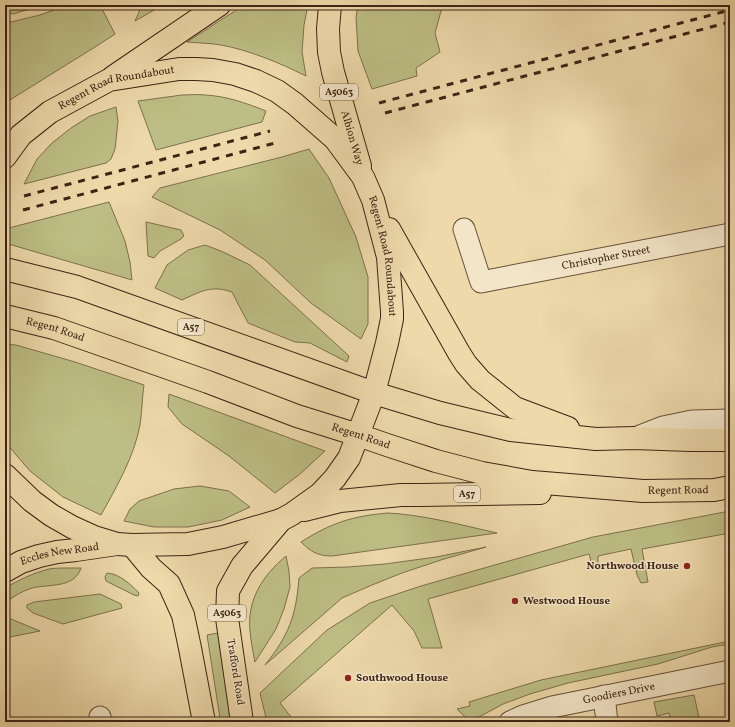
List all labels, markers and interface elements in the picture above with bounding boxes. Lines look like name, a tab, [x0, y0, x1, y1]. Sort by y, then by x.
street label: Regent Road Roundabout	[56, 62, 176, 114]
road number: A5063	[320, 84, 358, 100]
street label: Albion Way	[337, 109, 367, 167]
street label: Regent Road Roundabout	[365, 193, 400, 317]
street label: Christopher Street	[561, 242, 652, 274]
street label: Regent Road	[24, 314, 87, 346]
road number: A57	[178, 319, 204, 335]
street label: Regent Road	[330, 420, 392, 453]
street label: Regent Road	[648, 483, 709, 498]
road number: A57	[454, 486, 480, 502]
street label: Eccles New Road	[18, 539, 100, 569]
place label: Northwood House	[587, 559, 679, 574]
marker: Northwood House	[682, 561, 692, 571]
place label: Westwood House	[523, 594, 610, 609]
marker: Westwood House	[510, 596, 520, 606]
road number: A5063	[208, 605, 246, 621]
street label: Trafford Road	[222, 638, 248, 706]
place label: Southwood House	[356, 671, 449, 686]
marker: Southwood House	[343, 673, 353, 683]
street label: Goodiers Drive	[582, 679, 656, 708]

